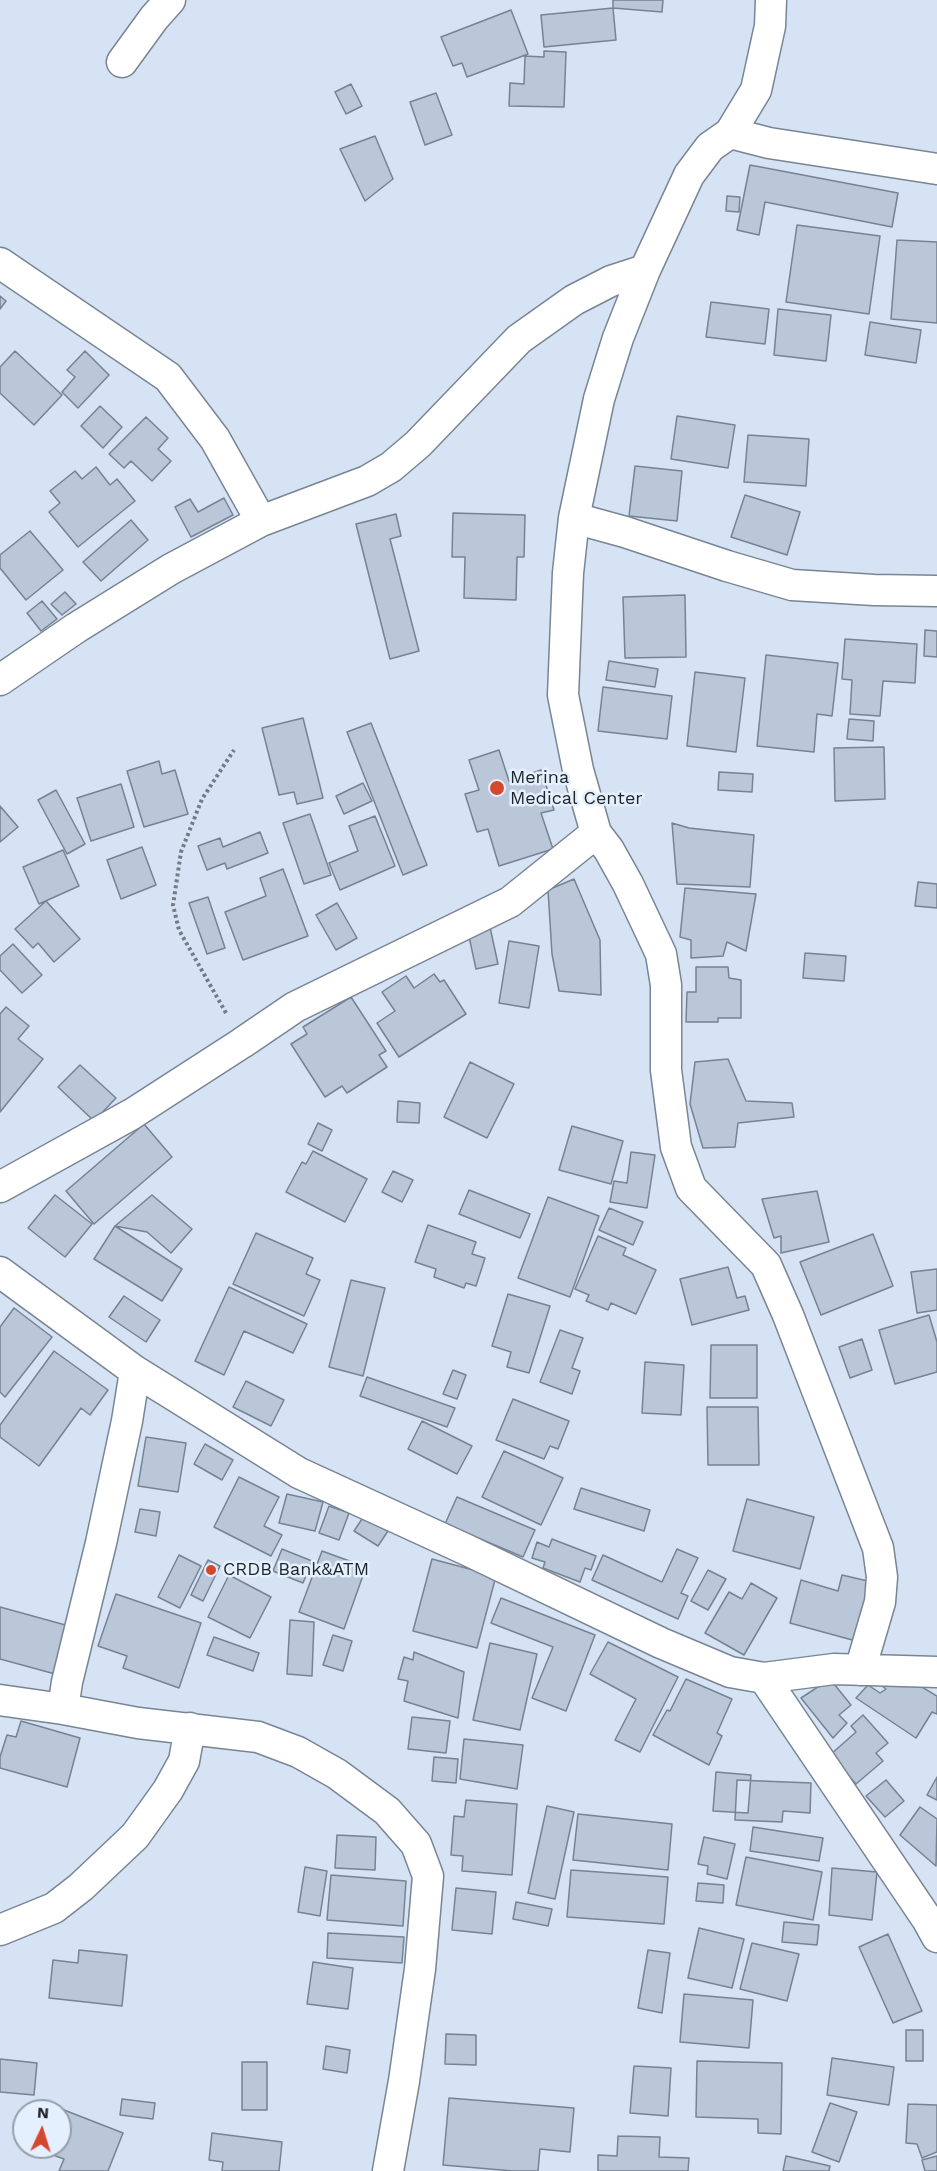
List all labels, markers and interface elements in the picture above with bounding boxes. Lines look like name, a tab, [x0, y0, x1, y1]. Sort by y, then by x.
place label: Merina Medical Center	[510, 767, 643, 810]
marker: Merina Medical Center	[488, 779, 506, 797]
place label: CRDB Bank&ATM	[223, 1559, 369, 1581]
marker: CRDB Bank&ATM	[204, 1563, 218, 1577]
north arrow	[12, 2099, 72, 2159]
text: N	[37, 2103, 50, 2122]

